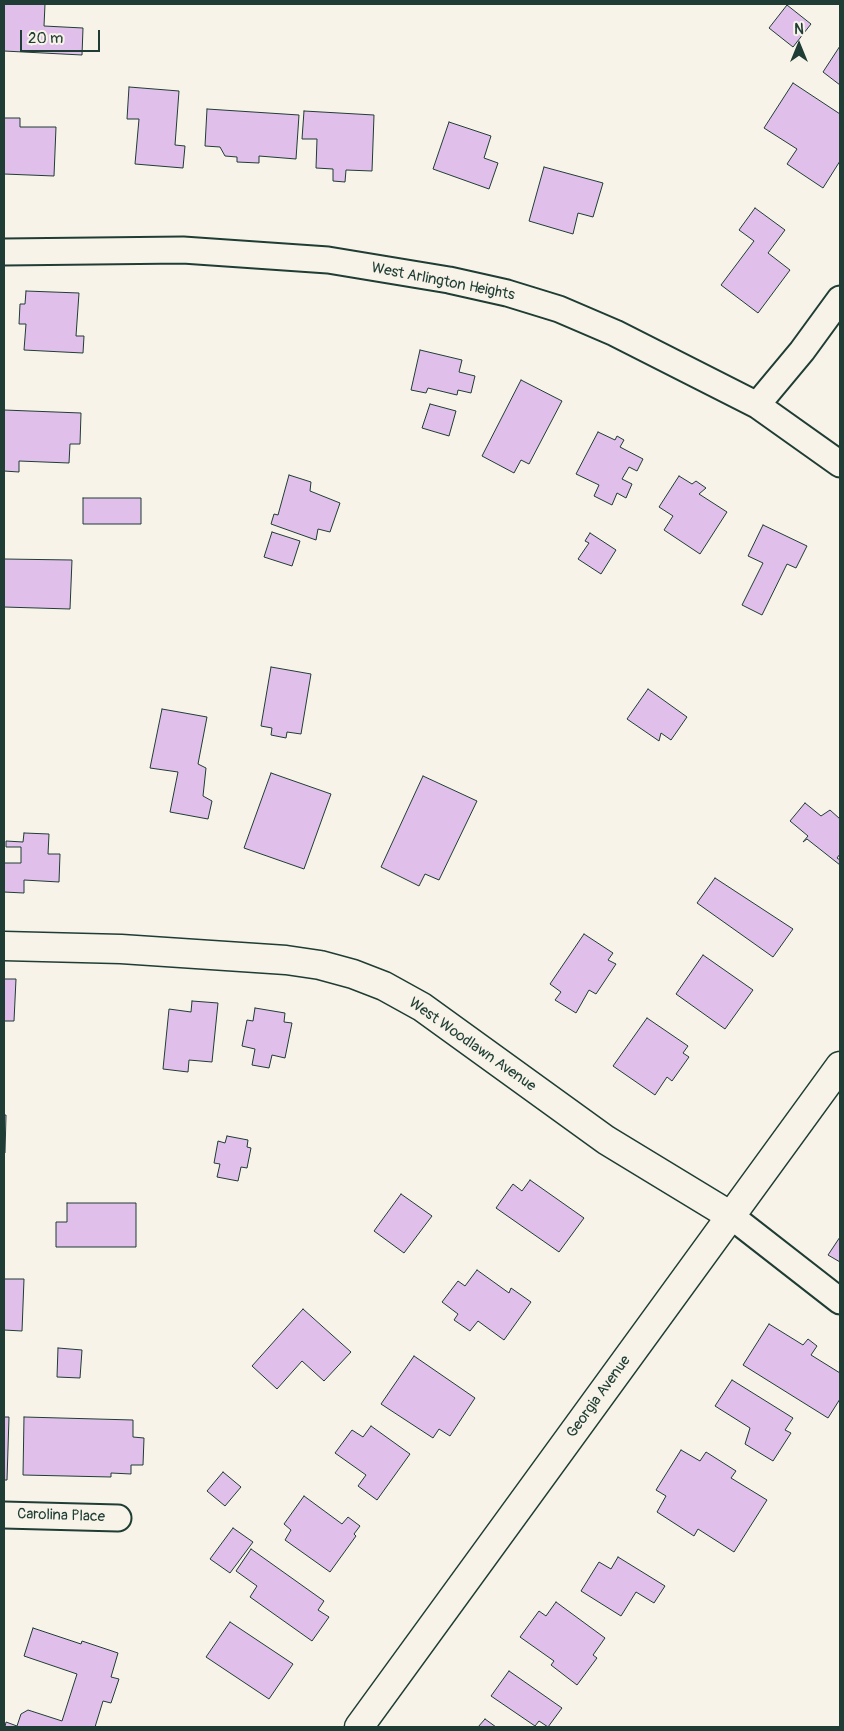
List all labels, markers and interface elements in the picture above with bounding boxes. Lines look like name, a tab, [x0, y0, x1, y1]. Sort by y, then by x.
scale bar	[22, 20, 102, 52]
north arrow	[774, 20, 824, 70]
text: N	[794, 21, 804, 38]
text: 20 m	[28, 29, 63, 48]
street label: West Arlington Heights	[370, 259, 516, 305]
street label: West Woodlawn Avenue	[405, 994, 539, 1096]
street label: Georgia Avenue	[563, 1352, 635, 1442]
street label: Carolina Place	[17, 1505, 105, 1527]

